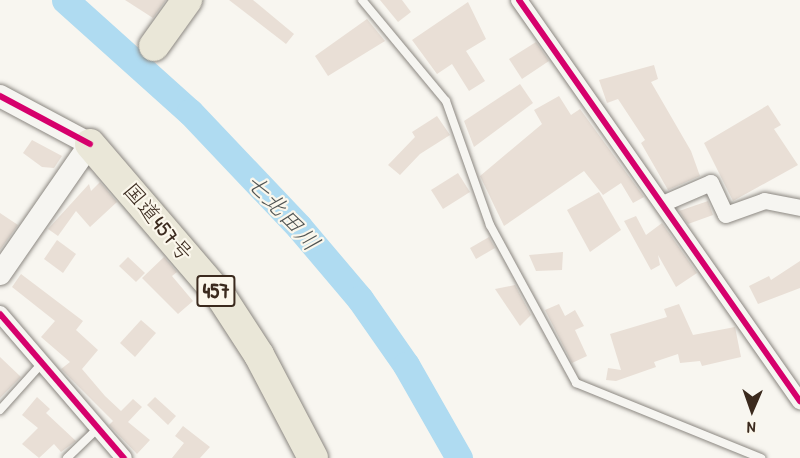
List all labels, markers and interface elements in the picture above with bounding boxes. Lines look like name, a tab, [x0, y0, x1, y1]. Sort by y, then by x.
water label: 七北田川	[240, 167, 326, 257]
street label: 国道457号	[118, 177, 198, 267]
road number: 457	[195, 273, 237, 309]
north arrow	[722, 380, 782, 440]
text: N	[747, 417, 756, 439]

